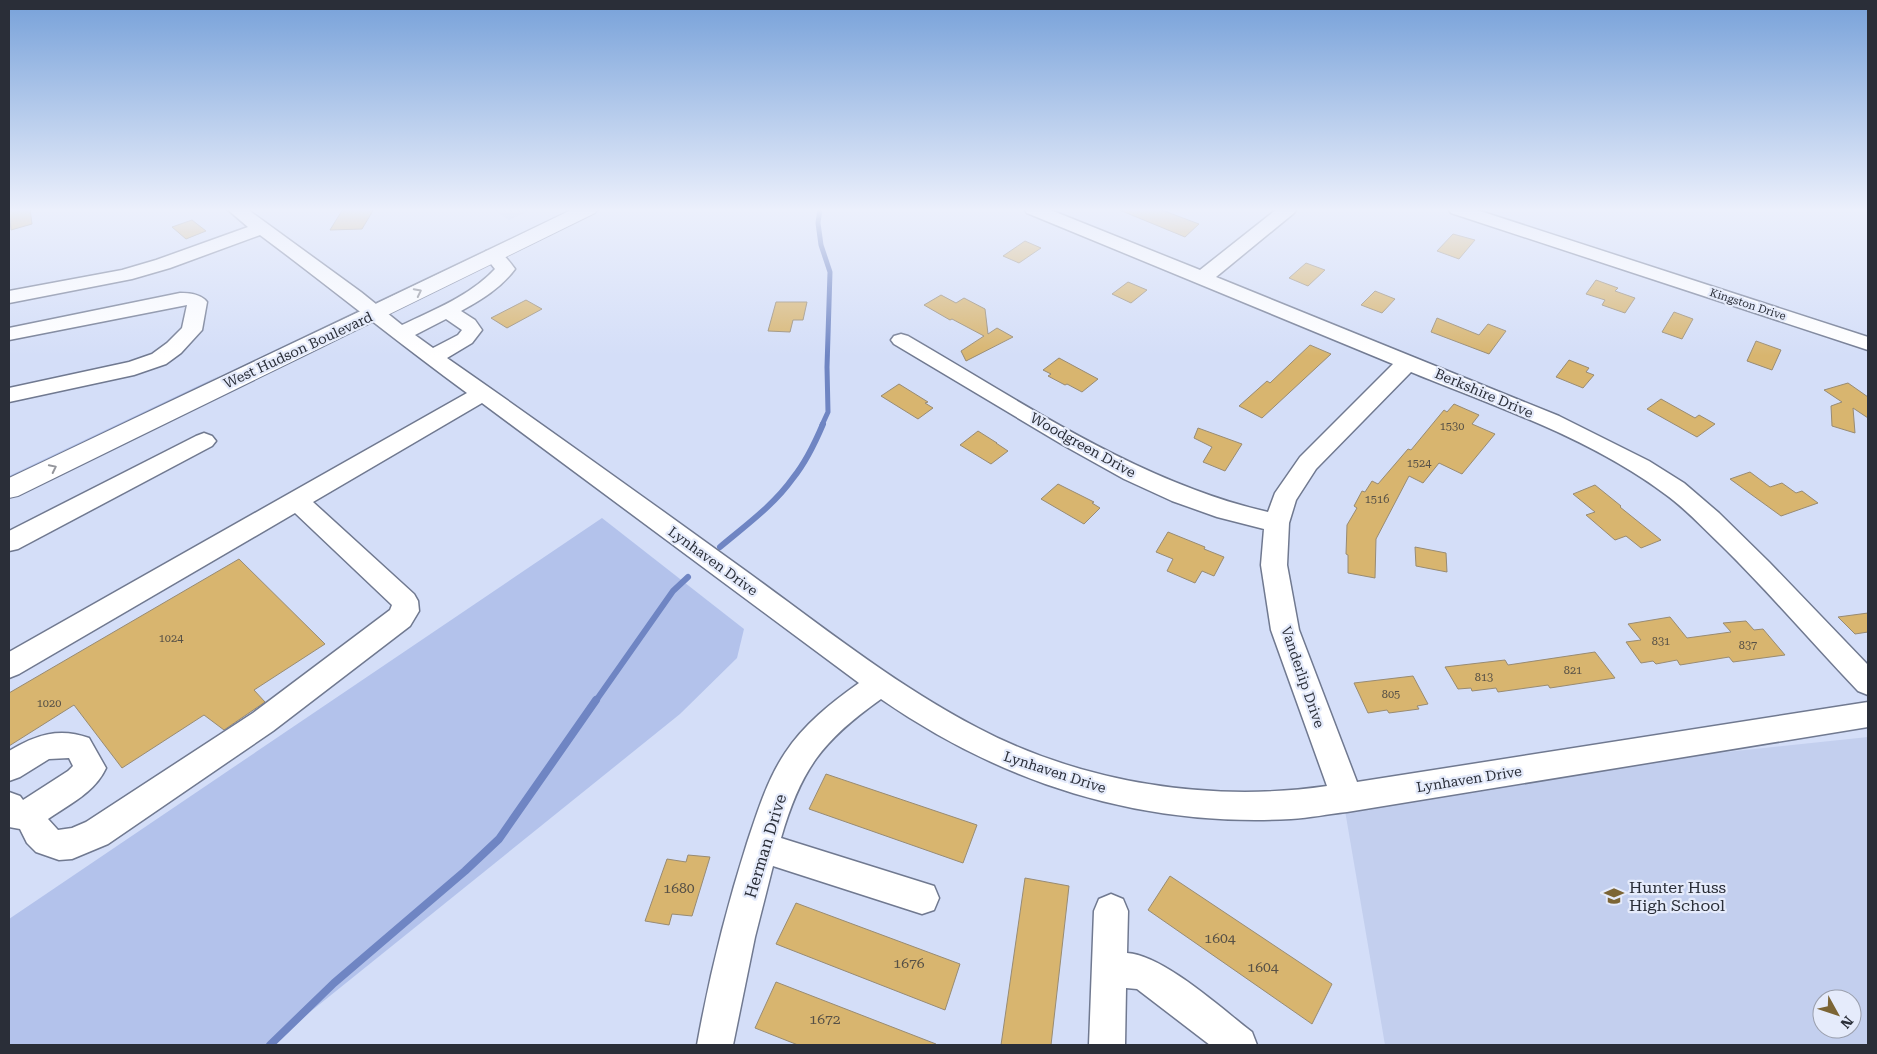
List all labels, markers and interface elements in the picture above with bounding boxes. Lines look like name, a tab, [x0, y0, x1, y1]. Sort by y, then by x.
street label: Kingston Drive	[1708, 286, 1788, 323]
one-way arrow	[413, 288, 422, 298]
street label: West Hudson Boulevard	[221, 308, 375, 392]
street label: Berkshire Drive	[1432, 365, 1536, 421]
street label: Woodgreen Drive	[1028, 409, 1139, 481]
house number: 1530	[1440, 420, 1464, 433]
house number: 1524	[1407, 457, 1432, 470]
one-way arrow	[47, 464, 56, 474]
house number: 1516	[1365, 493, 1389, 506]
street label: Lynhaven Drive	[665, 523, 761, 599]
street label: Vanderlip Drive	[1278, 624, 1328, 730]
house number: 1024	[159, 632, 184, 645]
house number: 831	[1652, 635, 1670, 648]
house number: 837	[1739, 639, 1757, 652]
house number: 821	[1564, 664, 1582, 677]
house number: 813	[1475, 671, 1493, 684]
house number: 805	[1382, 688, 1400, 701]
house number: 1020	[37, 697, 61, 710]
street label: Lynhaven Drive	[1002, 748, 1108, 796]
street label: Lynhaven Drive	[1415, 763, 1523, 795]
street label: Herman Drive	[741, 792, 790, 901]
place label: Hunter Huss High School	[1629, 878, 1727, 915]
house number: 1680	[663, 880, 695, 896]
school or university icon: Hunter Huss High School	[1603, 885, 1625, 907]
house number: 1604	[1204, 930, 1236, 946]
house number: 1676	[893, 955, 925, 971]
house number: 1604	[1247, 959, 1279, 975]
north arrow	[1812, 989, 1862, 1039]
house number: 1672	[809, 1011, 841, 1027]
text: N	[1837, 1013, 1857, 1032]

